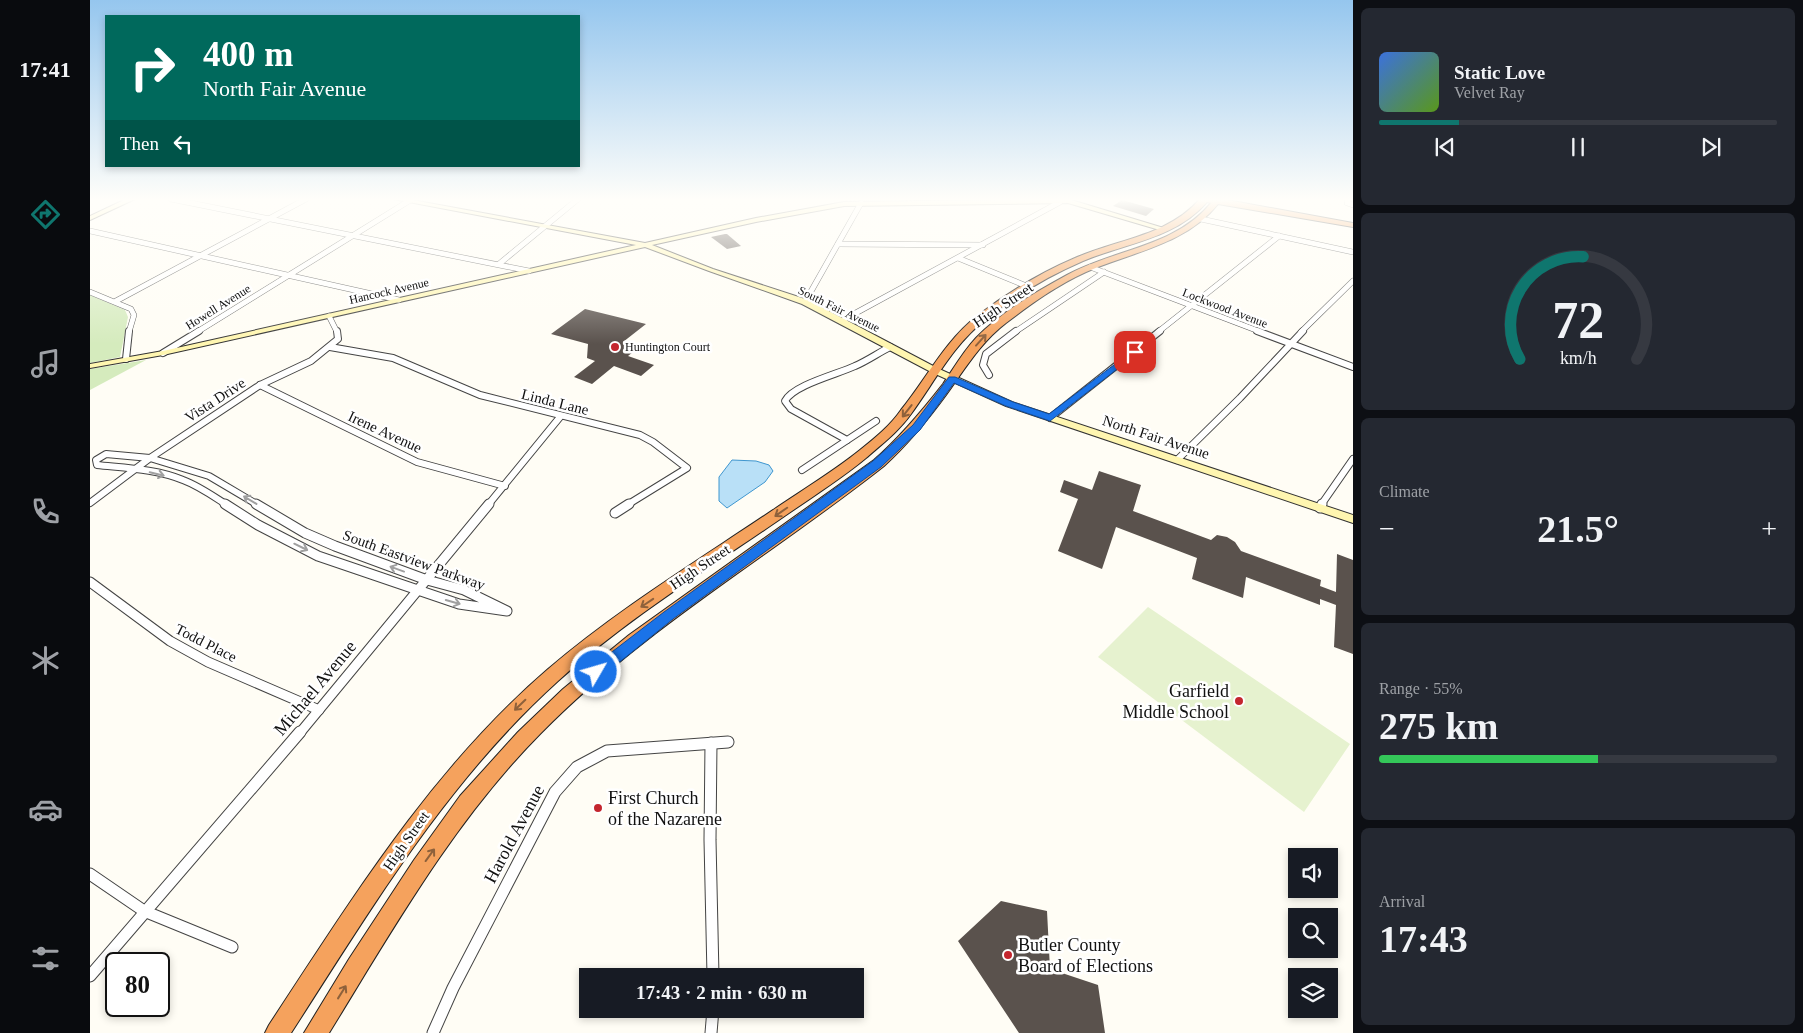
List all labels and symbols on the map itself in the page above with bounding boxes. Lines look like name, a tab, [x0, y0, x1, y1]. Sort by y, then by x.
street label: Hancock Avenue	[348, 275, 430, 307]
street label: High Street	[970, 279, 1037, 331]
street label: Howell Avenue	[183, 281, 253, 333]
street label: South Fair Avenue	[796, 283, 882, 335]
street label: Lockwood Avenue	[1180, 285, 1270, 331]
pin	[1114, 331, 1156, 373]
one-way arrow	[975, 333, 987, 346]
place label: Huntington Court	[625, 340, 711, 354]
marker: Huntington Court	[609, 341, 621, 353]
street label: Vista Drive	[182, 374, 248, 425]
street label: Linda Lane	[520, 386, 591, 418]
one-way arrow	[902, 404, 913, 417]
street label: Irene Avenue	[346, 408, 425, 456]
street label: North Fair Avenue	[1101, 412, 1212, 462]
one-way arrow	[148, 470, 164, 479]
one-way arrow	[244, 494, 258, 504]
one-way arrow	[774, 507, 788, 517]
street label: South Eastview Parkway	[341, 527, 488, 593]
street label: High Street	[667, 541, 734, 593]
one-way arrow	[293, 543, 308, 553]
one-way arrow	[389, 564, 405, 573]
one-way arrow	[445, 598, 461, 607]
one-way arrow	[640, 598, 654, 608]
street label: Todd Place	[173, 621, 240, 665]
street label: Michael Avenue	[270, 637, 360, 739]
position arrow	[569, 645, 621, 697]
place label: Garfield Middle School	[1123, 681, 1229, 722]
marker: Garfield Middle School	[1233, 695, 1245, 707]
one-way arrow	[514, 699, 527, 711]
street label: Harold Avenue	[480, 782, 548, 886]
place label: First Church of the Nazarene	[608, 788, 722, 829]
marker: First Church of the Nazarene	[592, 802, 604, 814]
street label: High Street	[380, 808, 433, 874]
one-way arrow	[425, 848, 435, 862]
place label: Butler County Board of Elections	[1018, 935, 1153, 976]
marker: Butler County Board of Elections	[1002, 949, 1014, 961]
speed limit sign: 80	[105, 952, 170, 1017]
one-way arrow	[337, 985, 347, 999]

